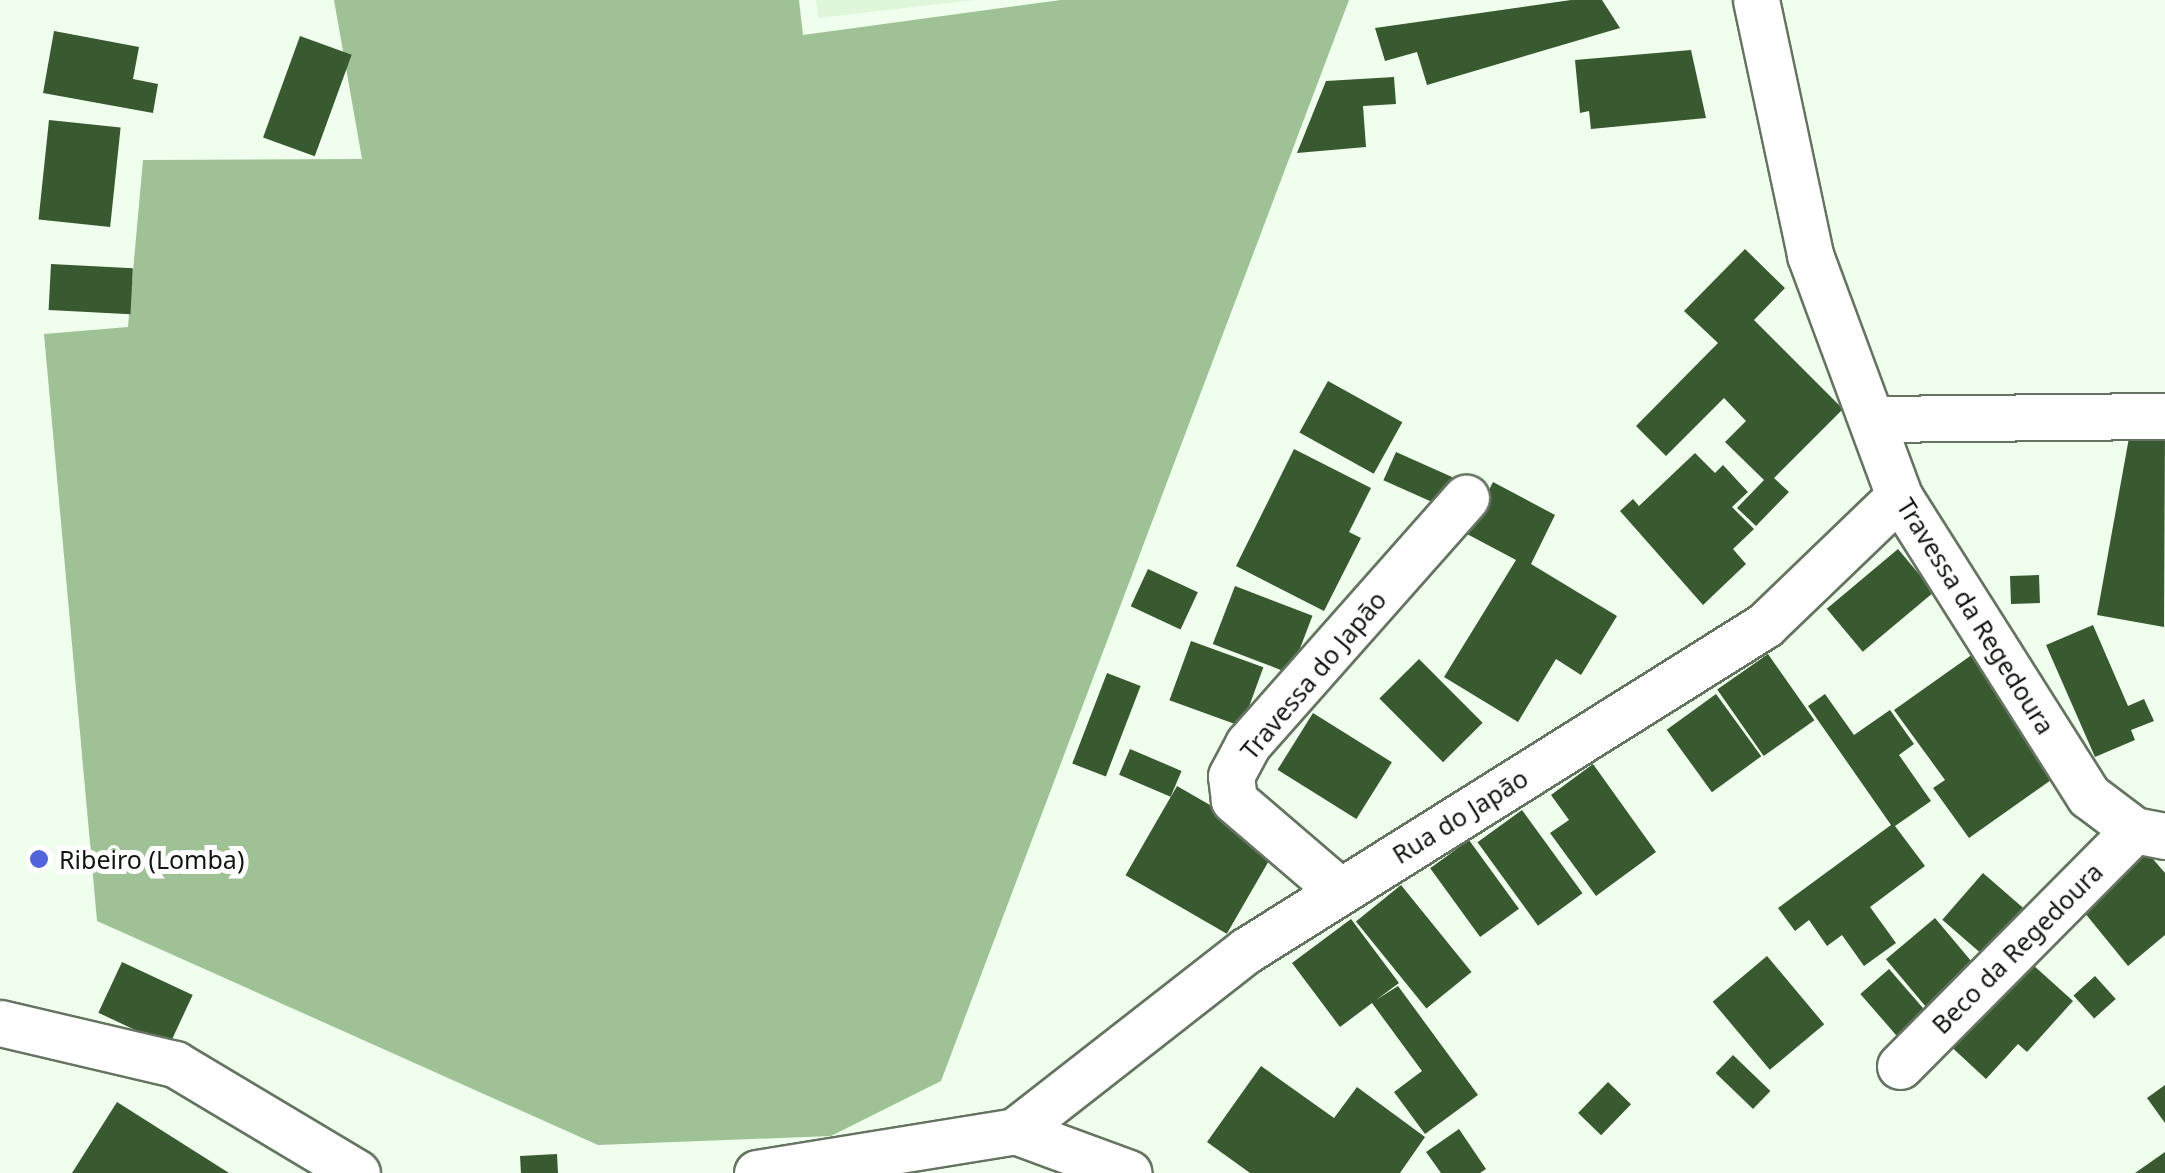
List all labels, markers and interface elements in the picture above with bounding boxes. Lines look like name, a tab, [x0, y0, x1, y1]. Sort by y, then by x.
street label: Travessa da Regedoura	[1891, 492, 2061, 740]
street label: Travessa do Japão	[1234, 585, 1392, 765]
street label: Rua do Japão	[1387, 763, 1533, 869]
place label: Ribeiro (Lomba)	[59, 844, 244, 874]
marker: Ribeiro (Lomba)	[28, 848, 50, 870]
street label: Beco da Regedoura	[1926, 857, 2108, 1039]

